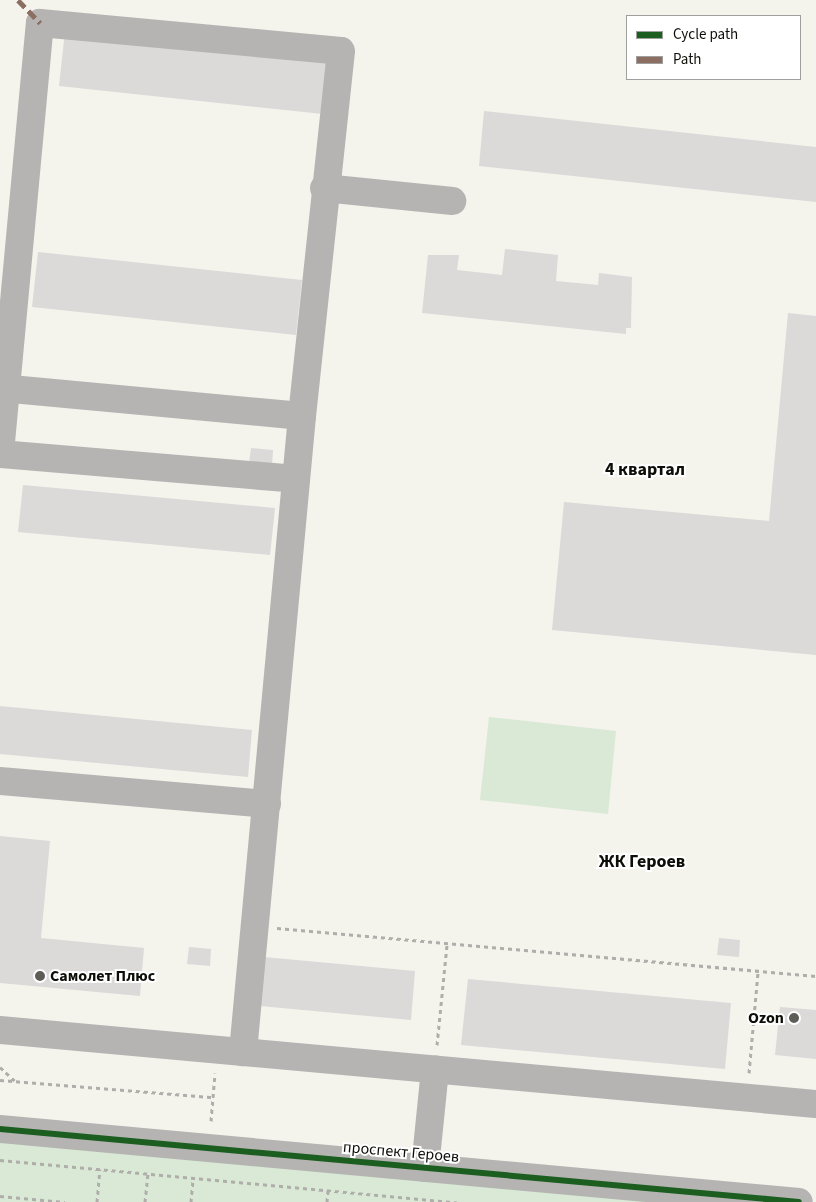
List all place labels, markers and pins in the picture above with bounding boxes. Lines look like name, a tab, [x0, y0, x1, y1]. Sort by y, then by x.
place label: Самолет Плюс	[50, 966, 155, 986]
marker: Самолет Плюс	[34, 970, 46, 982]
place label: Ozon	[748, 1008, 784, 1028]
marker: Ozon	[788, 1012, 800, 1024]

